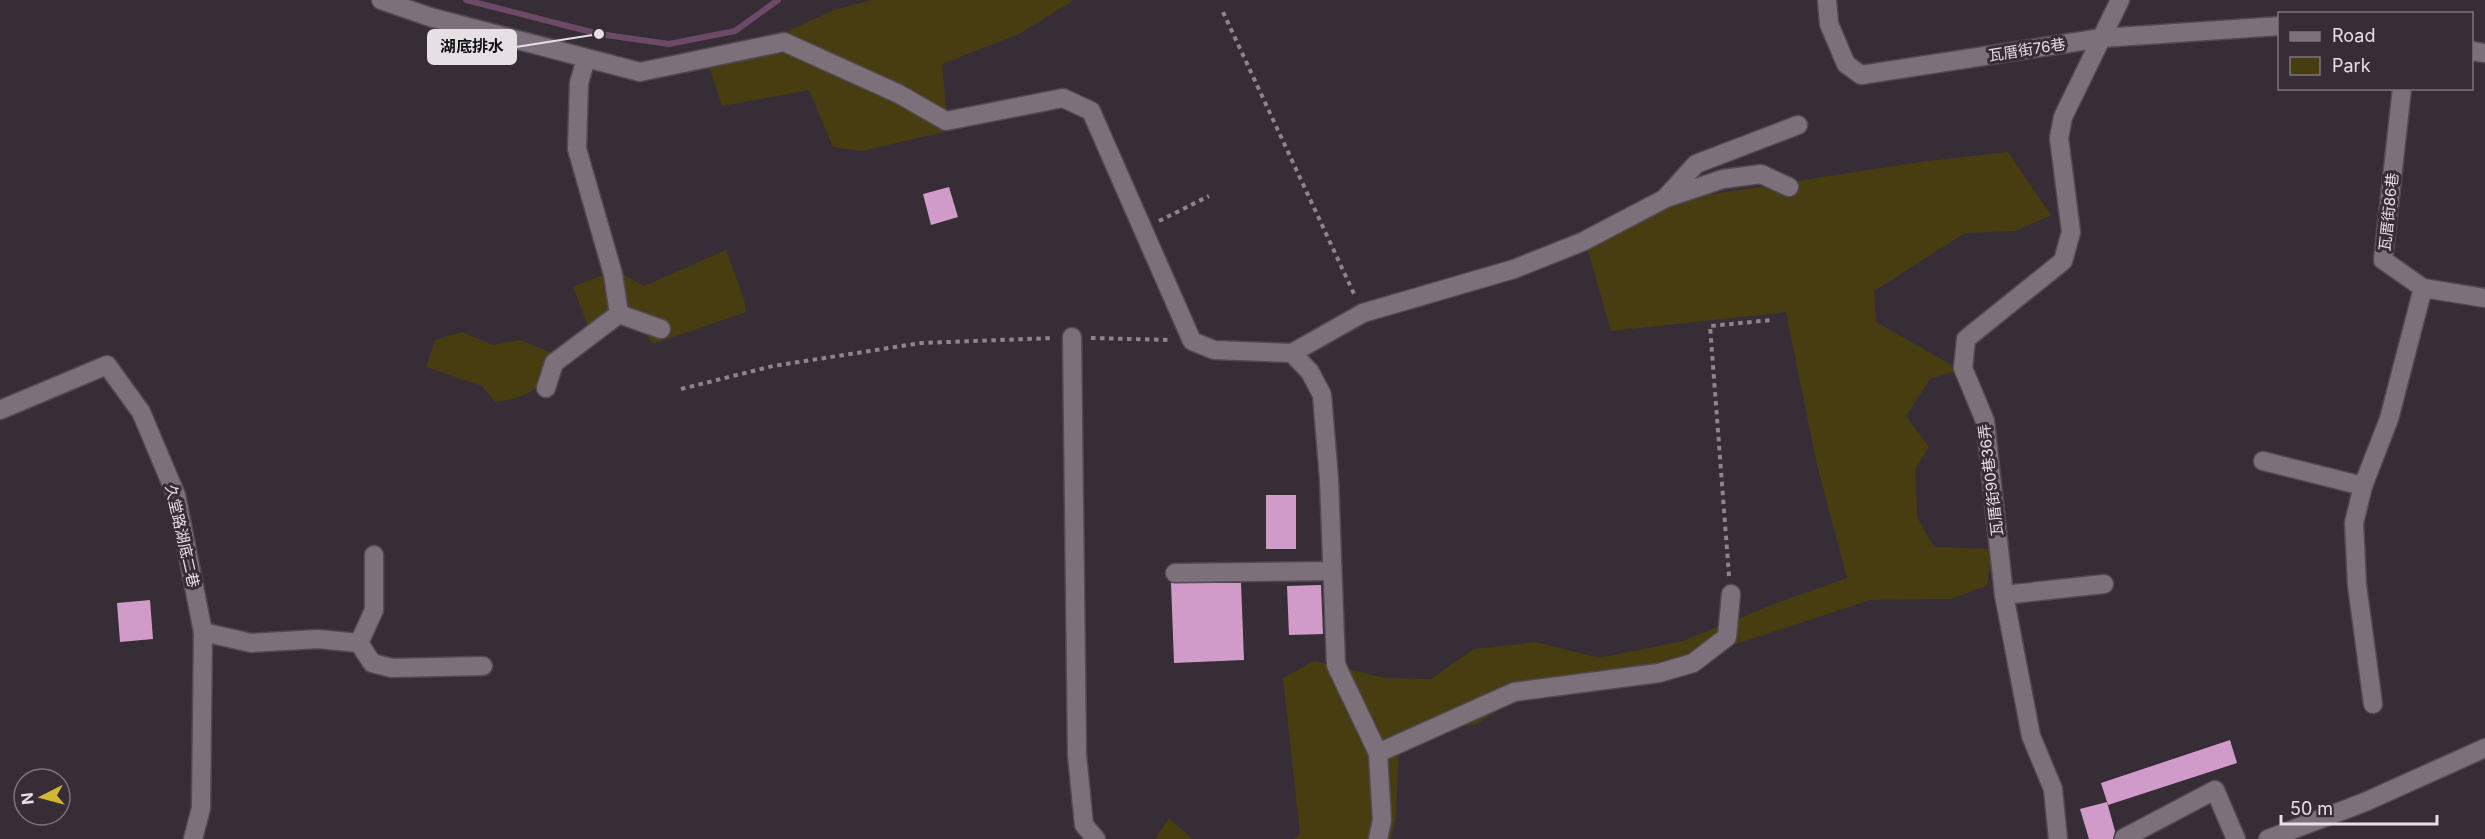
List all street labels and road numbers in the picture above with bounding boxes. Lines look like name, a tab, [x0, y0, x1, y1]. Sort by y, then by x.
street label: 瓦厝街76巷	[1987, 34, 2067, 65]
street label: 瓦厝街86巷	[2375, 172, 2402, 252]
street label: 瓦厝街90巷36弄	[1974, 423, 2007, 537]
street label: 久堂路湖底二巷	[161, 483, 204, 589]

